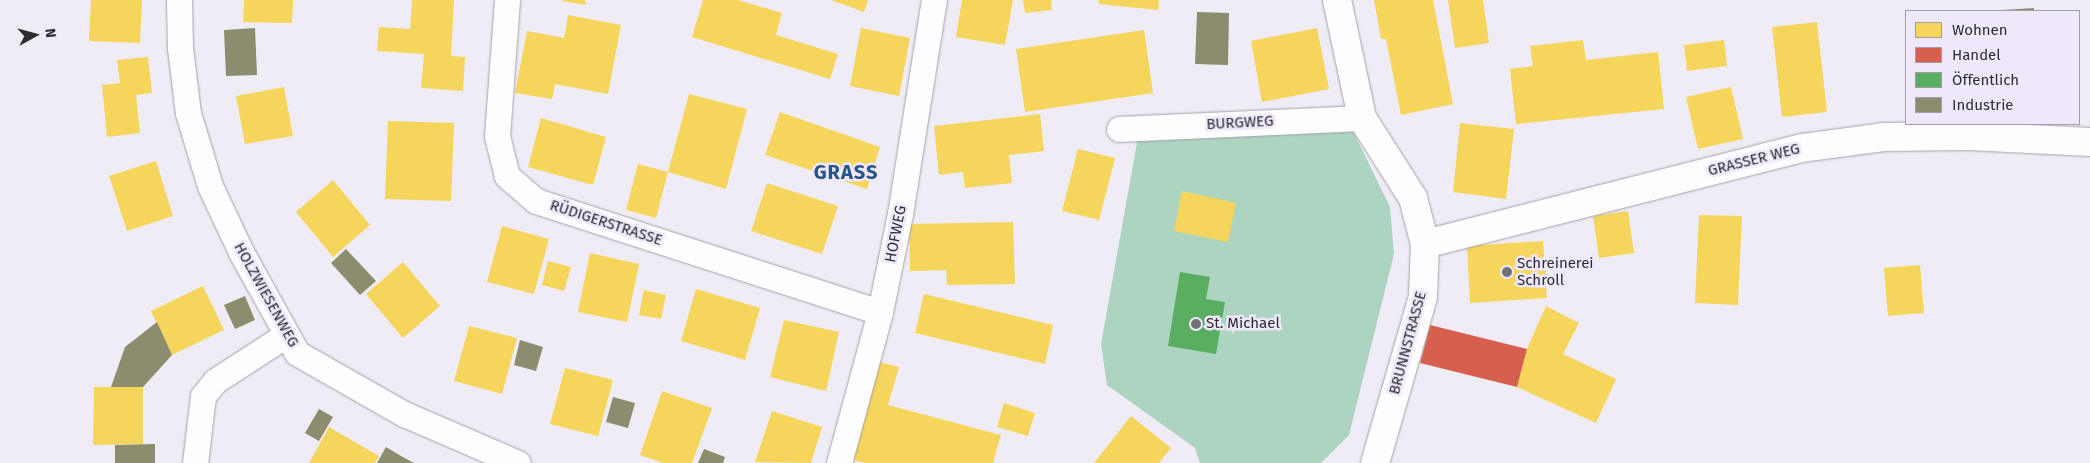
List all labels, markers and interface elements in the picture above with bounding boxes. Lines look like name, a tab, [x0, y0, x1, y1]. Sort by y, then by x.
north arrow	[10, 10, 60, 60]
legend	[1905, 10, 2080, 125]
text: Wohnen	[1952, 21, 2008, 39]
text: N	[41, 27, 59, 39]
text: Handel	[1952, 46, 2001, 64]
text: Öffentlich	[1952, 71, 2019, 89]
text: Industrie	[1952, 96, 2014, 114]
street label: BURGWEG	[1206, 112, 1274, 134]
street label: GRASSER WEG	[1706, 140, 1802, 180]
district label: GRASS	[813, 160, 879, 184]
street label: RÜDIGERSTRASSE	[548, 196, 664, 250]
street label: HOFWEG	[882, 204, 910, 264]
street label: HOLZWIESENWEG	[230, 240, 302, 350]
place label: Schreinerei Schroll	[1517, 254, 1594, 289]
marker: Schreinerei Schroll	[1501, 266, 1513, 278]
street label: BRUNNSTRASSE	[1386, 289, 1430, 397]
place label: St. Michael	[1206, 315, 1280, 333]
marker: St. Michael	[1190, 318, 1202, 330]

